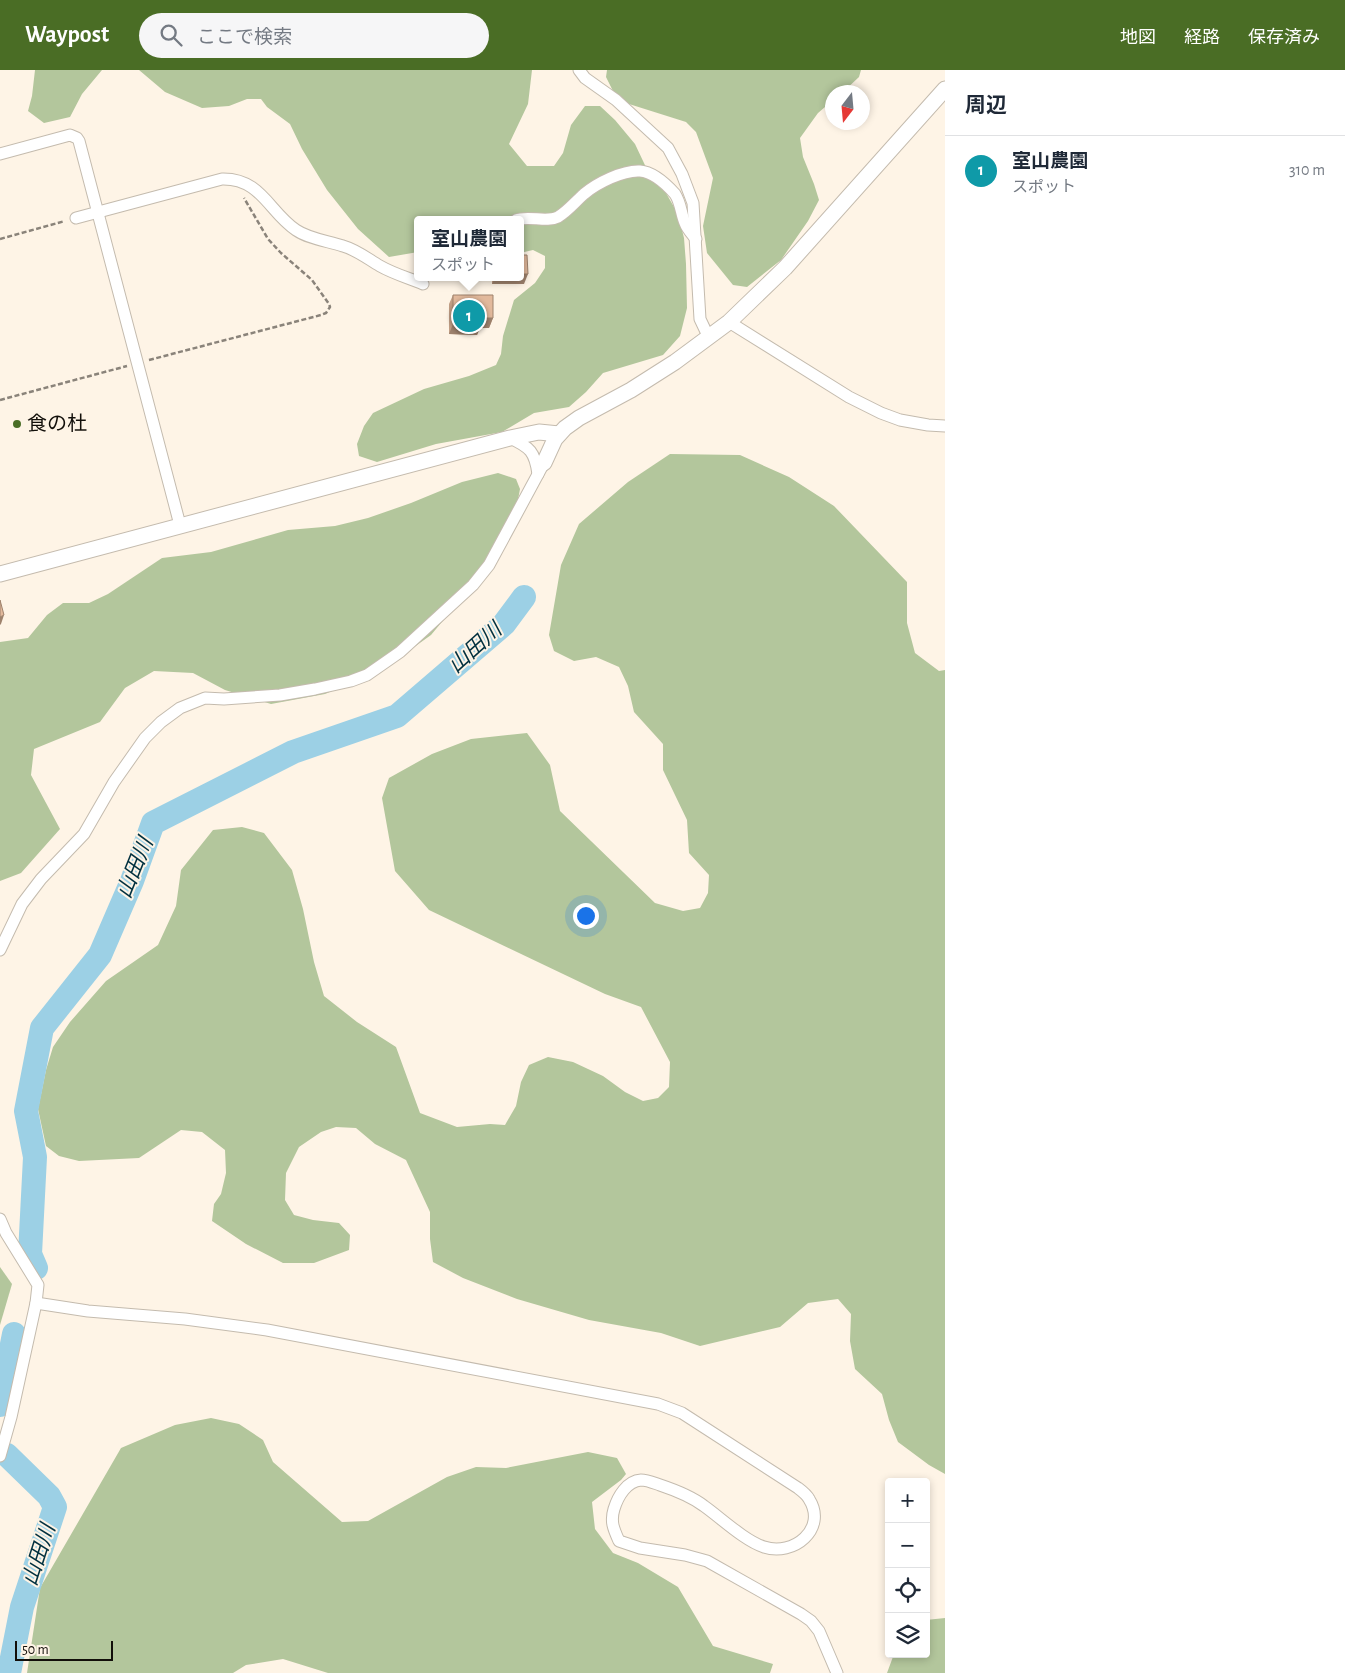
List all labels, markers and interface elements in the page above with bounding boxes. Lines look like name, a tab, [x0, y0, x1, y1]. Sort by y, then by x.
search box	[139, 13, 489, 58]
icon: search	[157, 21, 185, 49]
text: Waypost	[25, 23, 109, 47]
text: ここで検索	[197, 28, 292, 47]
text: 地図	[1120, 29, 1156, 47]
text: 経路	[1184, 29, 1220, 47]
text: 保存済み	[1248, 29, 1320, 47]
north arrow	[825, 85, 870, 130]
text: 周辺	[965, 95, 1007, 116]
text: 室山農園	[1012, 152, 1088, 171]
text: 1	[978, 162, 984, 178]
text: 310 m	[1289, 162, 1325, 178]
text: スポット	[1012, 179, 1076, 195]
popup	[414, 216, 524, 281]
text: 室山農園	[431, 230, 507, 249]
text: スポット	[431, 257, 495, 273]
pin: 1	[453, 297, 485, 335]
place label: 食の杜	[27, 413, 87, 434]
marker: 食の杜	[11, 418, 23, 430]
water label: 山田川	[444, 617, 507, 677]
water label: 山田川	[113, 833, 157, 901]
your location	[573, 903, 599, 929]
map controls	[885, 1478, 930, 1658]
button: +	[885, 1478, 930, 1523]
water label: 山田川	[18, 1520, 59, 1588]
button: −	[885, 1523, 930, 1568]
button: locate	[885, 1568, 930, 1613]
button: layers	[885, 1613, 930, 1658]
scale bar	[15, 1638, 112, 1661]
text: 50 m	[22, 1643, 49, 1657]

